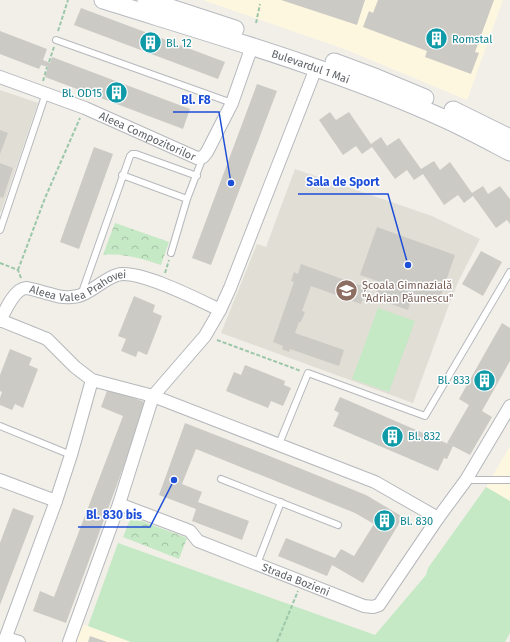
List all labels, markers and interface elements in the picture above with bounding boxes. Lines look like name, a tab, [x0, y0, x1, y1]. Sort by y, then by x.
building icon: Romstal	[424, 26, 450, 52]
building icon: Bl. 12	[137, 30, 163, 56]
place label: Romstal	[452, 33, 492, 46]
place label: Bl. 12	[166, 37, 192, 50]
street label: Bulevardul 1 Mai	[270, 47, 352, 86]
building icon: Bl. OD15	[104, 80, 130, 106]
place label: Bl. OD15	[62, 87, 102, 100]
callout: Bl. F8	[173, 88, 219, 112]
text: Bl. F8	[181, 93, 211, 107]
street label: Aleea Compozitorilor	[97, 109, 199, 163]
callout: Sala de Sport	[298, 170, 388, 194]
text: Sala de Sport	[306, 175, 380, 189]
street label: Aleea Valea Prahovei	[28, 267, 126, 304]
school or university icon: Școala Gimnazială "Adrian Păunescu"	[333, 278, 359, 304]
place label: Școala Gimnazială "Adrian Păunescu"	[362, 279, 453, 305]
building icon: Bl. 833	[472, 367, 498, 393]
place label: Bl. 833	[437, 374, 470, 387]
building icon: Bl. 832	[380, 423, 406, 449]
place label: Bl. 832	[408, 430, 440, 443]
callout: Bl. 830 bis	[78, 503, 150, 527]
text: Bl. 830 bis	[86, 508, 142, 522]
building icon: Bl. 830	[372, 508, 398, 534]
place label: Bl. 830	[400, 515, 433, 528]
street label: Strada Bozieni	[260, 560, 332, 599]

